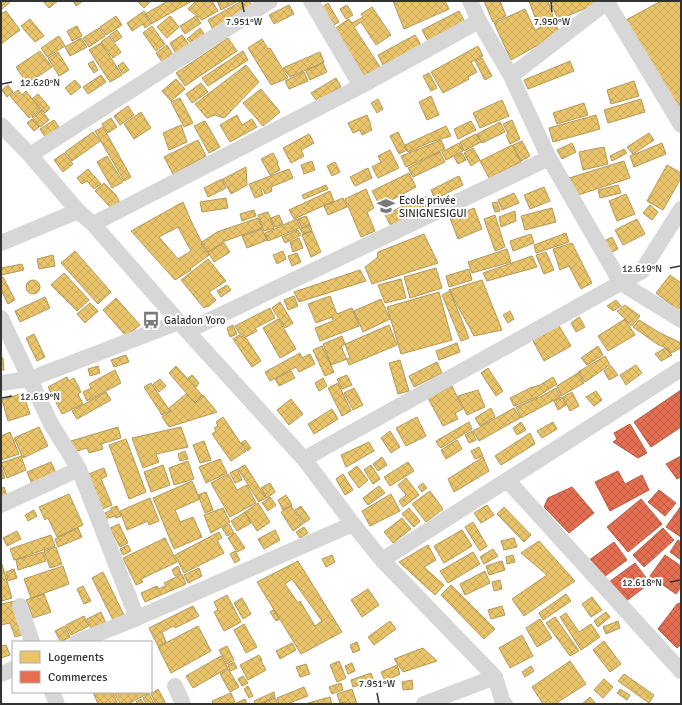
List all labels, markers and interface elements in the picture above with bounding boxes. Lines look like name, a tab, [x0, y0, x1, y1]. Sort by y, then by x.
text: 7.951°W	[226, 16, 263, 28]
text: 7.950°W	[534, 16, 571, 28]
text: 12.620°N	[20, 77, 60, 89]
place label: Ecole privée SINIGNESIGUI	[399, 194, 467, 220]
school or university icon: Ecole privée SINIGNESIGUI	[376, 196, 396, 216]
text: 12.619°N	[622, 263, 662, 275]
bus stop icon: Galadon Yoro	[141, 310, 161, 330]
place label: Galadon Yoro	[164, 314, 226, 327]
text: 12.619°N	[20, 391, 60, 403]
text: 12.618°N	[622, 577, 662, 589]
legend	[12, 641, 152, 693]
text: Logements	[48, 650, 104, 665]
text: Commerces	[48, 670, 108, 685]
text: 7.951°W	[359, 678, 396, 690]

